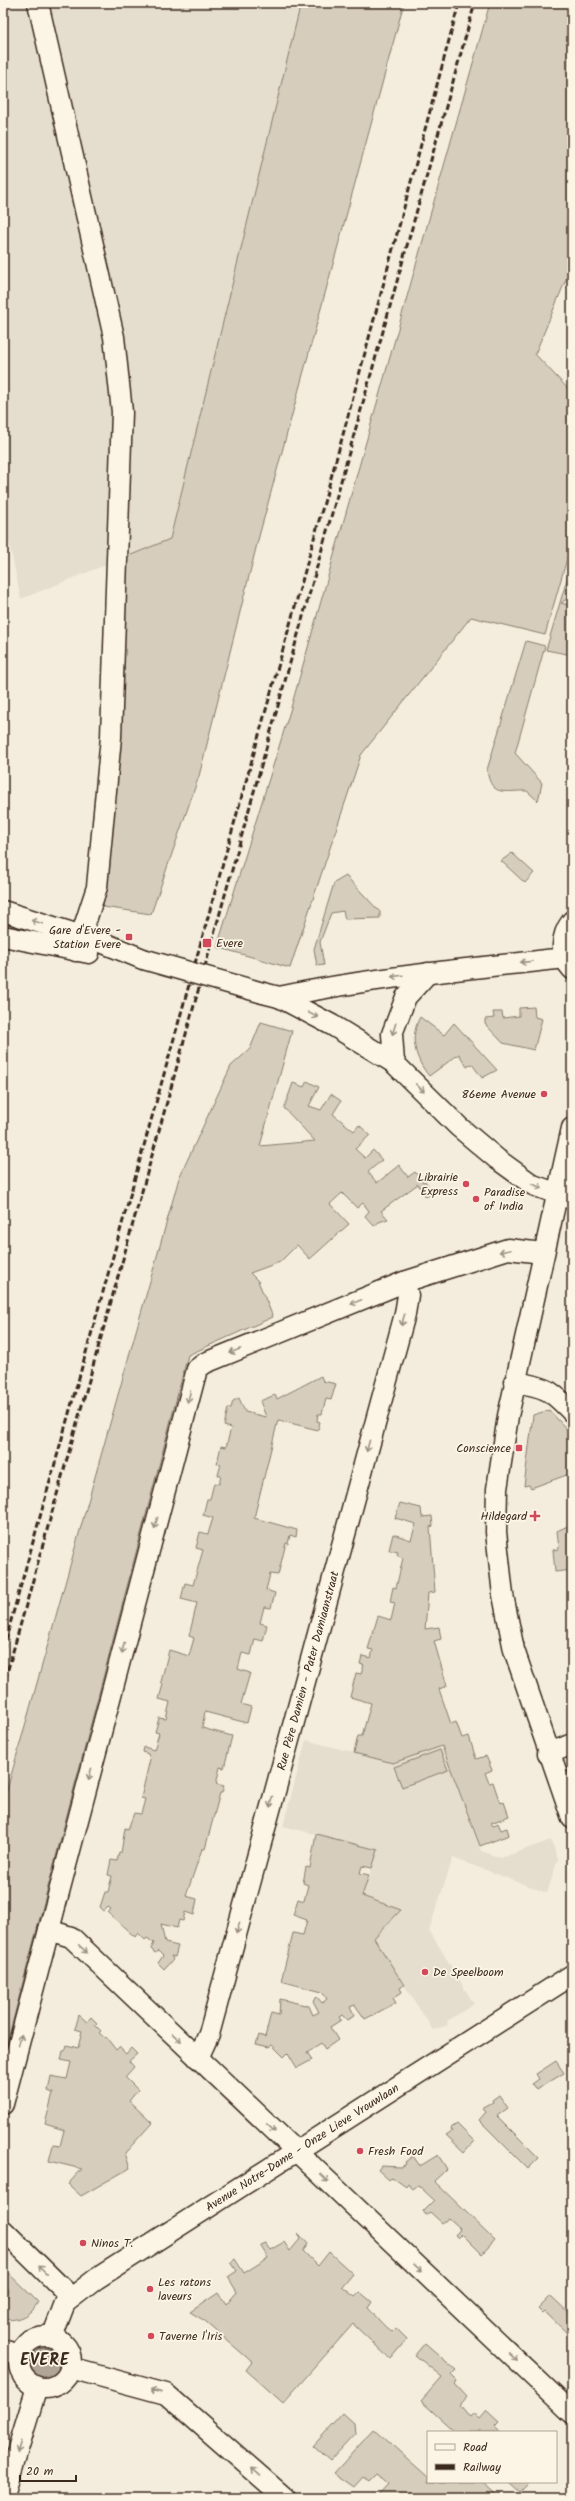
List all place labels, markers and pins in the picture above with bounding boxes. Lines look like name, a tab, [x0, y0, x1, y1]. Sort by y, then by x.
place label: Gare d'Evere - Station Evere	[49, 921, 122, 954]
marker: Gare d'Evere - Station Evere	[124, 932, 134, 942]
place label: Evere	[216, 934, 243, 953]
marker: Evere	[201, 937, 213, 949]
place label: 86eme Avenue	[462, 1085, 537, 1104]
marker: 86eme Avenue	[539, 1089, 549, 1099]
place label: Librairie Express	[418, 1168, 459, 1201]
marker: Librairie Express	[461, 1179, 471, 1189]
place label: Paradise of India	[484, 1183, 526, 1216]
marker: Paradise of India	[471, 1194, 481, 1204]
place label: Conscience	[456, 1439, 512, 1458]
marker: Conscience	[514, 1443, 524, 1453]
place label: Hildegard	[480, 1507, 528, 1526]
marker: Hildegard	[530, 1511, 540, 1521]
place label: De Speelboom	[433, 1963, 504, 1982]
marker: De Speelboom	[420, 1967, 430, 1977]
place label: Fresh Food	[368, 2142, 424, 2161]
marker: Fresh Food	[355, 2146, 365, 2156]
place label: Ninos T.	[91, 2234, 133, 2253]
marker: Ninos T.	[78, 2238, 88, 2248]
place label: Les ratons laveurs	[158, 2273, 211, 2306]
marker: Les ratons laveurs	[145, 2284, 155, 2294]
place label: Taverne l'Iris	[159, 2327, 222, 2346]
marker: Taverne l'Iris	[146, 2331, 156, 2341]

